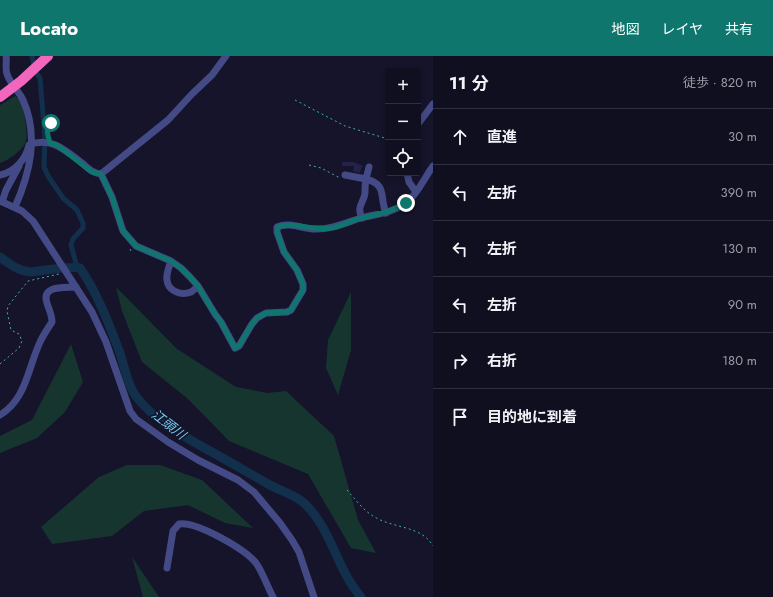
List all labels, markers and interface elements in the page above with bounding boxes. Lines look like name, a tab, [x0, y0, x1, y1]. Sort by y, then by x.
text: Locato	[20, 15, 78, 42]
text: 地図	[611, 19, 639, 39]
text: レイヤ	[661, 19, 703, 39]
text: 共有	[725, 19, 753, 39]
map controls	[385, 68, 421, 176]
button: +	[385, 68, 421, 104]
text: 11 分	[449, 71, 488, 95]
text: 徒歩 · 820 m	[683, 73, 757, 92]
button: −	[385, 104, 421, 140]
route start	[42, 114, 60, 132]
icon: ahead	[449, 126, 471, 148]
text: 直進	[487, 126, 517, 148]
text: 30 m	[728, 127, 757, 146]
button: locate	[385, 140, 421, 176]
icon: left	[449, 182, 471, 204]
text: 左折	[487, 182, 517, 204]
text: 390 m	[721, 183, 757, 202]
route end	[397, 194, 415, 212]
icon: left	[449, 238, 471, 260]
text: 左折	[487, 238, 517, 260]
text: 130 m	[722, 239, 757, 258]
icon: left	[449, 294, 471, 316]
text: 左折	[487, 294, 517, 316]
text: 90 m	[728, 295, 757, 314]
icon: right	[449, 350, 471, 372]
text: 右折	[487, 350, 517, 372]
text: 180 m	[722, 351, 757, 370]
water label: 江頭川	[147, 405, 191, 445]
icon: arrive	[449, 406, 471, 428]
text: 目的地に到着	[487, 406, 577, 428]

